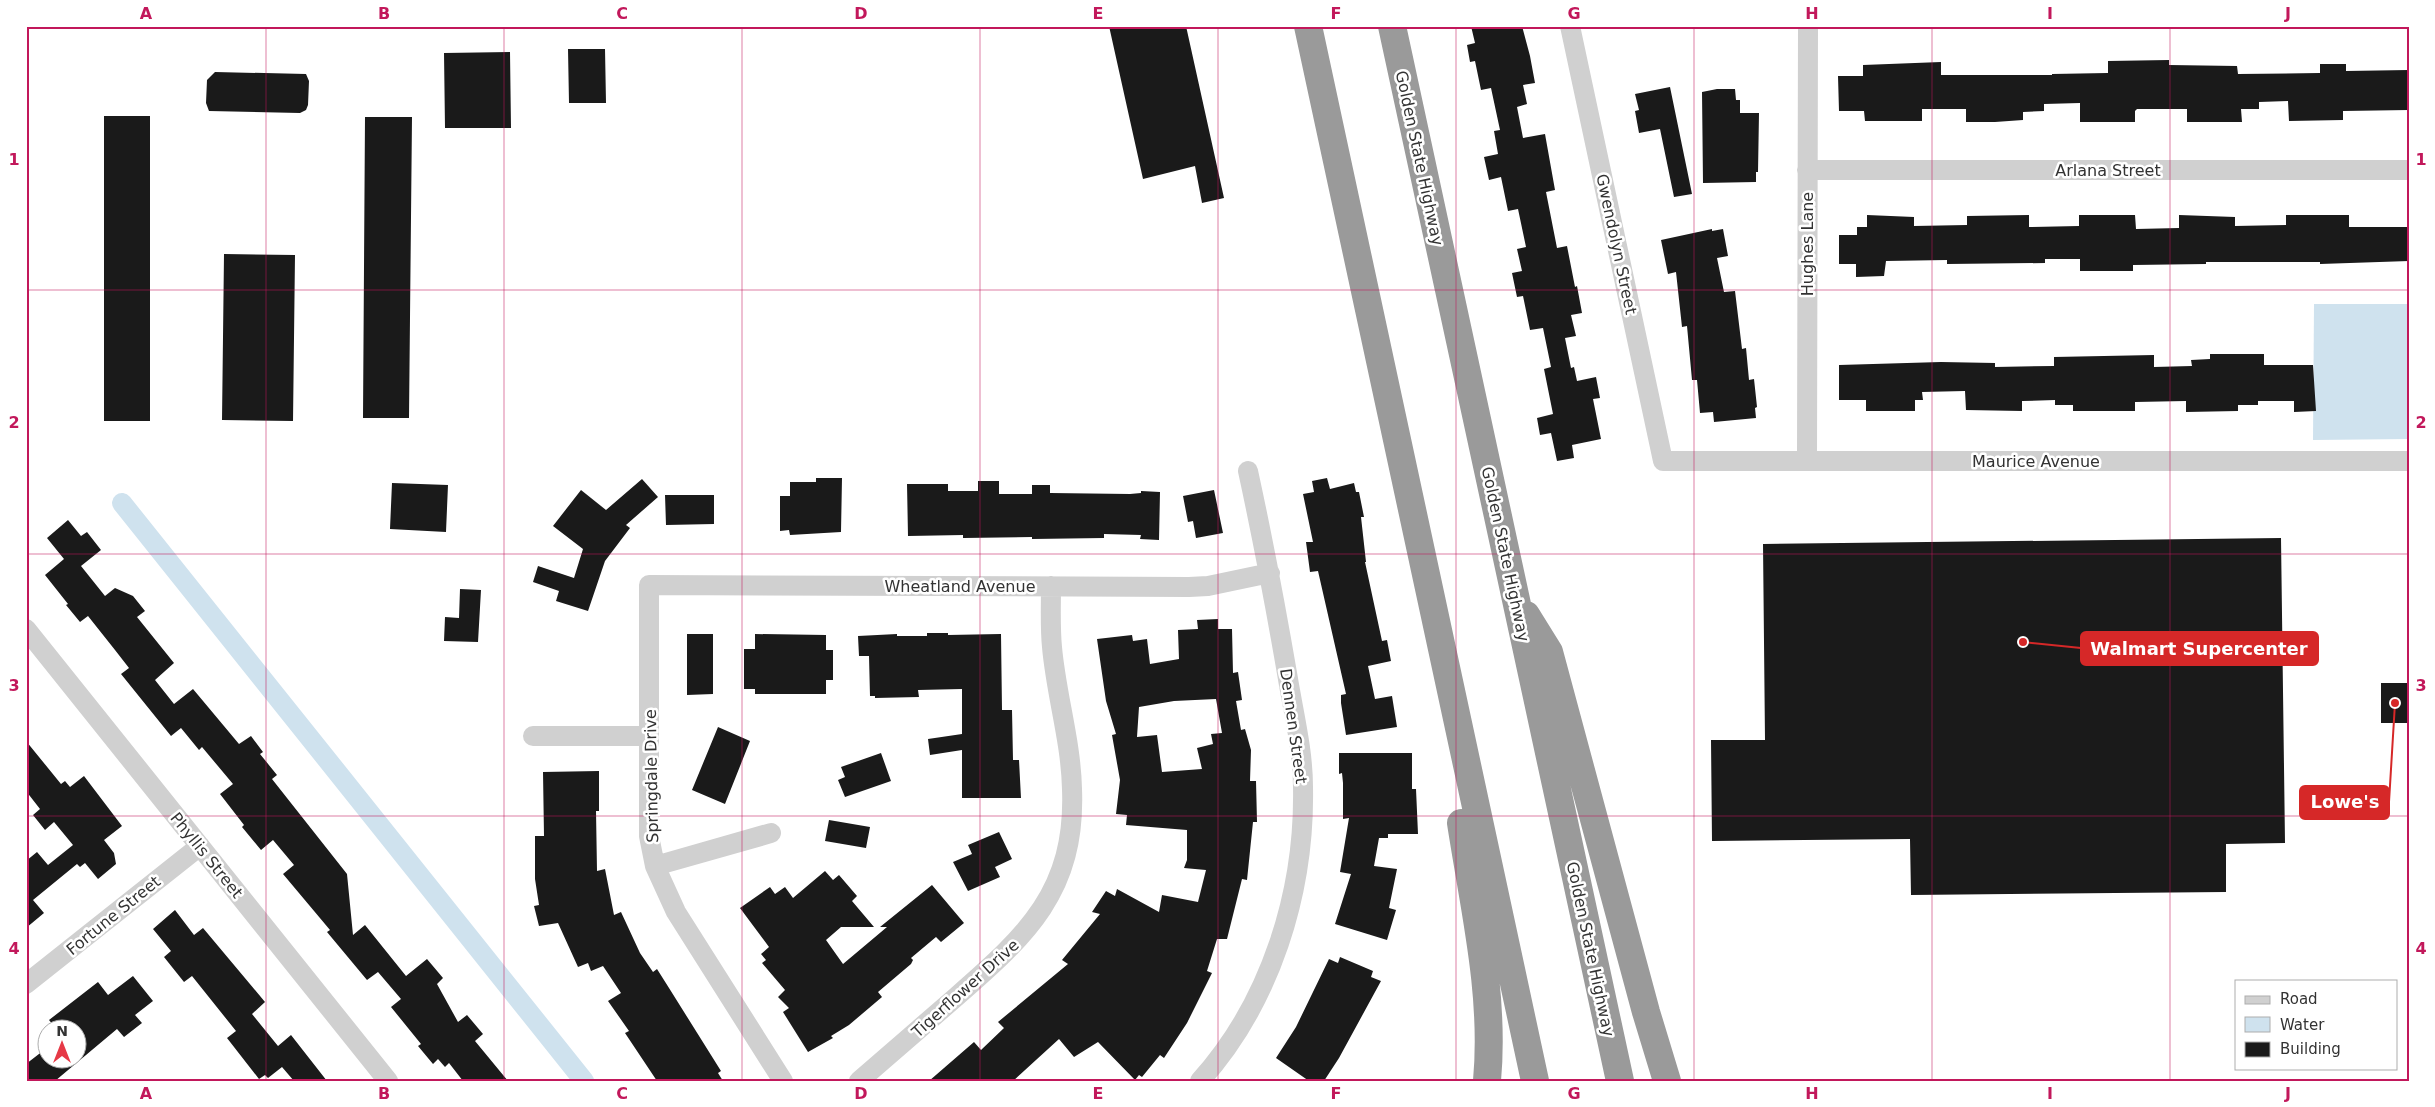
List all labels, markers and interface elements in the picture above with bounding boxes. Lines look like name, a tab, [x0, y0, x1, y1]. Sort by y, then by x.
text: A	[140, 4, 153, 23]
text: B	[378, 4, 390, 23]
text: C	[616, 4, 628, 23]
text: D	[854, 4, 868, 23]
text: E	[1093, 4, 1103, 23]
text: F	[1331, 4, 1341, 23]
text: G	[1567, 4, 1581, 23]
text: H	[1805, 4, 1819, 23]
text: I	[2047, 4, 2053, 23]
text: J	[2284, 4, 2291, 23]
street label: Golden State Highway	[1392, 69, 1447, 247]
text: 1	[8, 150, 20, 169]
text: 1	[2415, 150, 2427, 169]
street label: Arlana Street	[2055, 161, 2161, 180]
street label: Gwendolyn Street	[1592, 172, 1641, 316]
street label: Hughes Lane	[1798, 192, 1817, 296]
text: 2	[8, 413, 20, 432]
text: 2	[2415, 413, 2427, 432]
street label: Maurice Avenue	[1972, 452, 2100, 471]
street label: Golden State Highway	[1478, 465, 1533, 643]
street label: Wheatland Avenue	[885, 577, 1035, 596]
callout: Walmart Supercenter	[2081, 632, 2318, 665]
text: Walmart Supercenter	[2090, 638, 2308, 659]
street label: Dennen Street	[1276, 667, 1311, 785]
text: 3	[8, 676, 20, 695]
text: 3	[2415, 676, 2427, 695]
street label: Springdale Drive	[641, 709, 662, 843]
callout: Lowe's	[2300, 786, 2389, 819]
text: Lowe's	[2311, 791, 2379, 812]
street label: Phyllis Street	[166, 809, 247, 902]
street label: Golden State Highway	[1563, 860, 1618, 1038]
street label: Fortune Street	[63, 872, 164, 959]
street label: Tigerflower Drive	[907, 935, 1023, 1042]
text: 4	[8, 939, 20, 958]
text: 4	[2415, 939, 2427, 958]
legend	[2235, 980, 2398, 1070]
text: Road	[2280, 990, 2318, 1008]
text: Water	[2280, 1016, 2325, 1034]
north arrow	[38, 1020, 88, 1070]
text: N	[56, 1023, 68, 1039]
text: Building	[2280, 1040, 2341, 1058]
text: A	[140, 1084, 153, 1103]
text: B	[378, 1084, 390, 1103]
text: C	[616, 1084, 628, 1103]
text: D	[854, 1084, 868, 1103]
text: E	[1093, 1084, 1103, 1103]
text: F	[1331, 1084, 1341, 1103]
text: G	[1567, 1084, 1581, 1103]
text: H	[1805, 1084, 1819, 1103]
text: I	[2047, 1084, 2053, 1103]
text: J	[2284, 1084, 2291, 1103]

